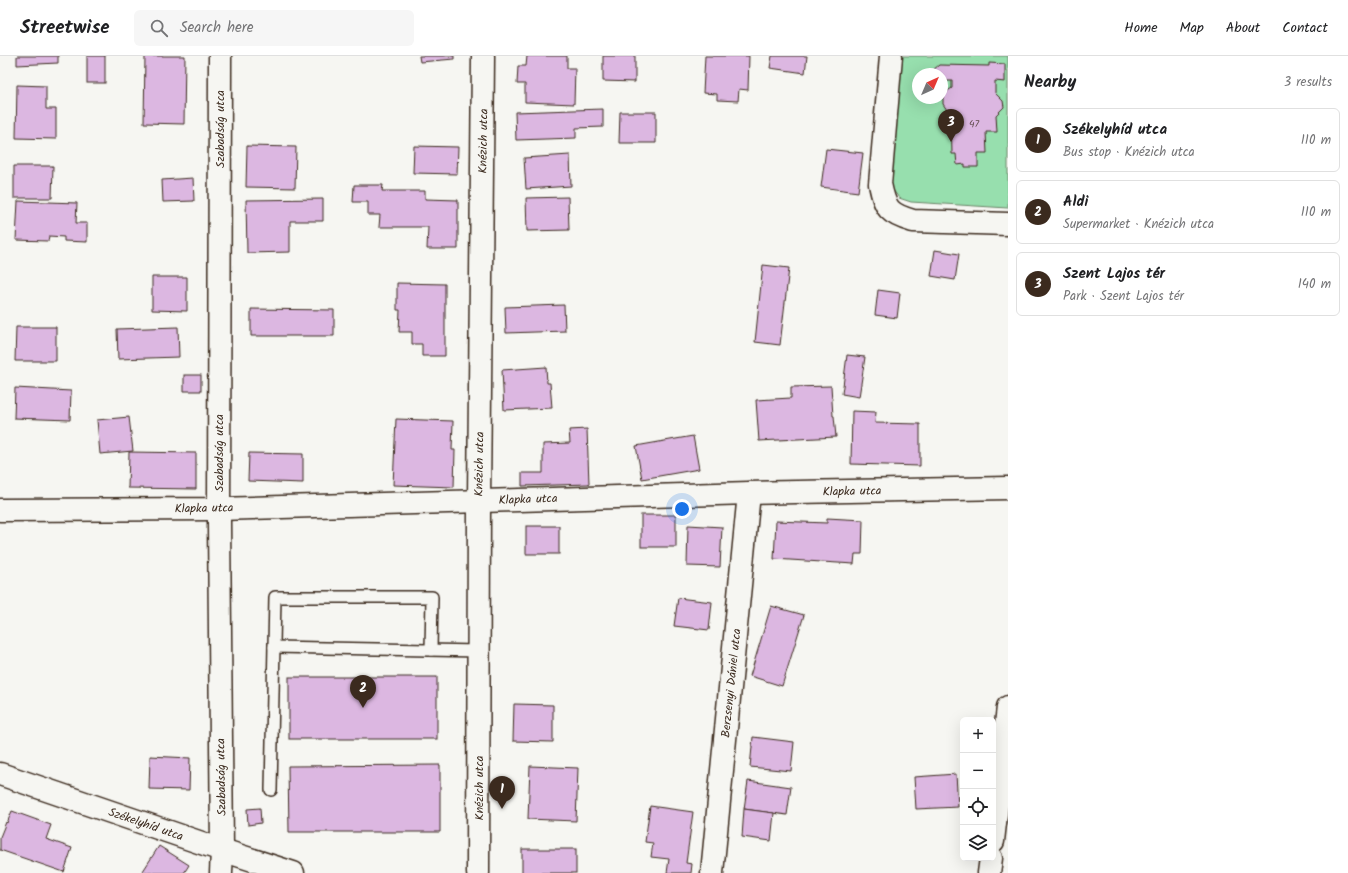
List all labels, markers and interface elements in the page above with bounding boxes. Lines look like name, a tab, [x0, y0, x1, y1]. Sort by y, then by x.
search box	[134, 10, 414, 46]
text: Streetwise	[20, 13, 110, 43]
text: Search here	[180, 16, 254, 40]
icon: search	[148, 17, 170, 39]
text: Home	[1124, 17, 1158, 39]
text: Map	[1180, 17, 1204, 39]
text: About	[1226, 17, 1260, 39]
text: Contact	[1282, 17, 1328, 39]
north arrow	[912, 68, 948, 104]
text: Nearby	[1024, 69, 1076, 96]
text: 3 results	[1284, 72, 1332, 93]
street label: Szabadság utca	[211, 90, 230, 168]
street label: Knézich utca	[473, 108, 494, 174]
pin: 3	[938, 109, 964, 142]
house number: 47	[969, 116, 979, 132]
text: Székelyhíd utca	[1063, 118, 1167, 142]
text: 1	[1036, 130, 1040, 151]
text: 110 m	[1301, 130, 1331, 151]
text: Bus stop · Knézich utca	[1063, 142, 1195, 163]
text: Aldi	[1063, 190, 1088, 214]
text: 2	[1034, 202, 1042, 223]
text: 110 m	[1301, 202, 1331, 223]
text: Supermarket · Knézich utca	[1063, 214, 1214, 235]
text: Szent Lajos tér	[1063, 262, 1165, 286]
text: 3	[1034, 274, 1042, 295]
text: 140 m	[1298, 274, 1331, 295]
text: Park · Szent Lajos tér	[1063, 286, 1184, 307]
street label: Szabadság utca	[210, 414, 229, 492]
street label: Knézich utca	[469, 431, 490, 497]
street label: Klapka utca	[822, 481, 882, 502]
street label: Klapka utca	[498, 489, 558, 510]
street label: Klapka utca	[174, 498, 234, 519]
your location	[672, 499, 692, 519]
street label: Berzsenyi Dániel utca	[716, 627, 747, 739]
pin: 2	[350, 675, 376, 708]
map controls	[960, 717, 996, 861]
button: +	[960, 717, 996, 753]
street label: Szabadság utca	[211, 738, 232, 816]
button: −	[960, 753, 996, 789]
street label: Knézich utca	[470, 755, 489, 820]
pin: 1	[489, 776, 515, 809]
button: locate	[960, 789, 996, 825]
street label: Székelyhíd utca	[106, 803, 186, 846]
button: layers	[960, 825, 996, 861]

